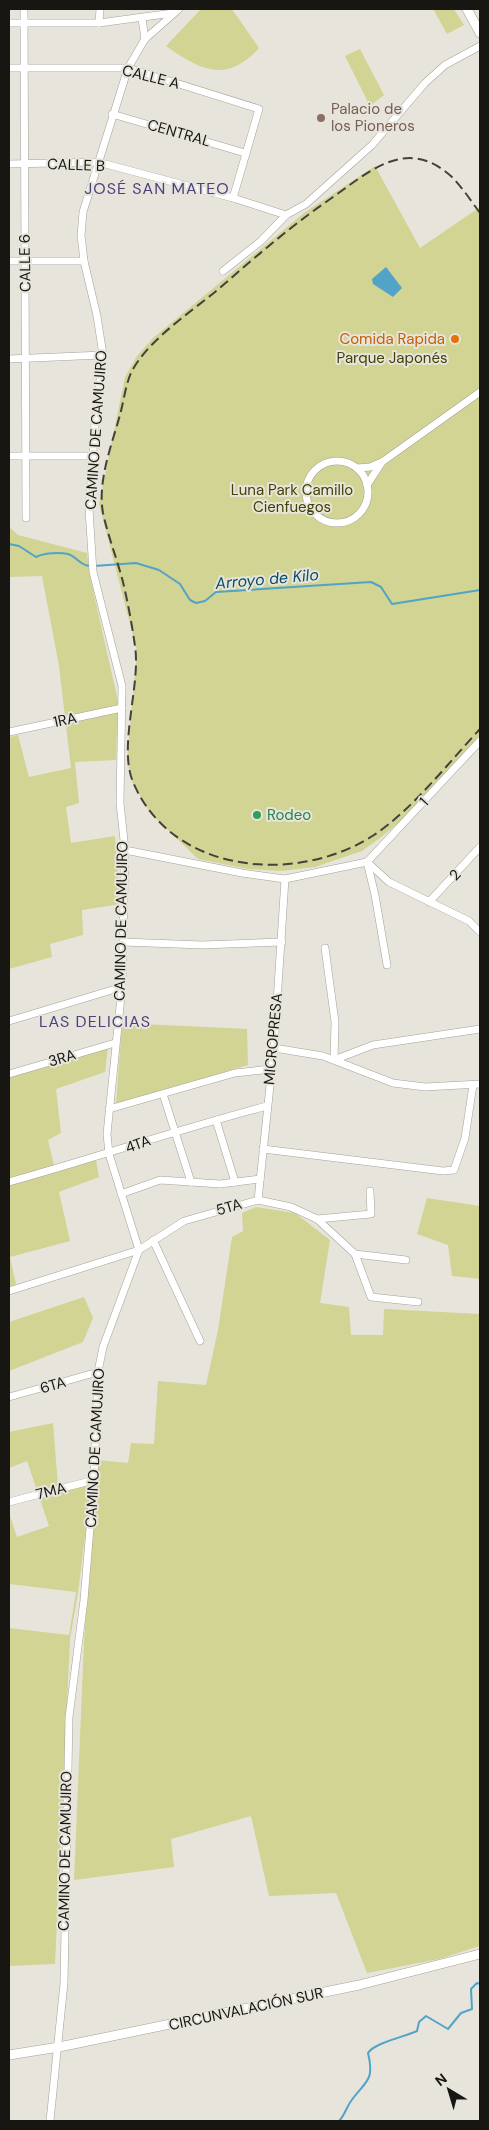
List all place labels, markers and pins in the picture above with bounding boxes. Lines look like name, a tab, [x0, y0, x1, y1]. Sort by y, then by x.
place label: Palacio de los Pioneros	[331, 99, 415, 136]
marker: Palacio de los Pioneros	[315, 112, 327, 124]
place label: Comida Rapida	[339, 329, 445, 349]
marker: Comida Rapida	[449, 333, 461, 345]
place label: Rodeo	[267, 805, 311, 825]
marker: Rodeo	[251, 809, 263, 821]

